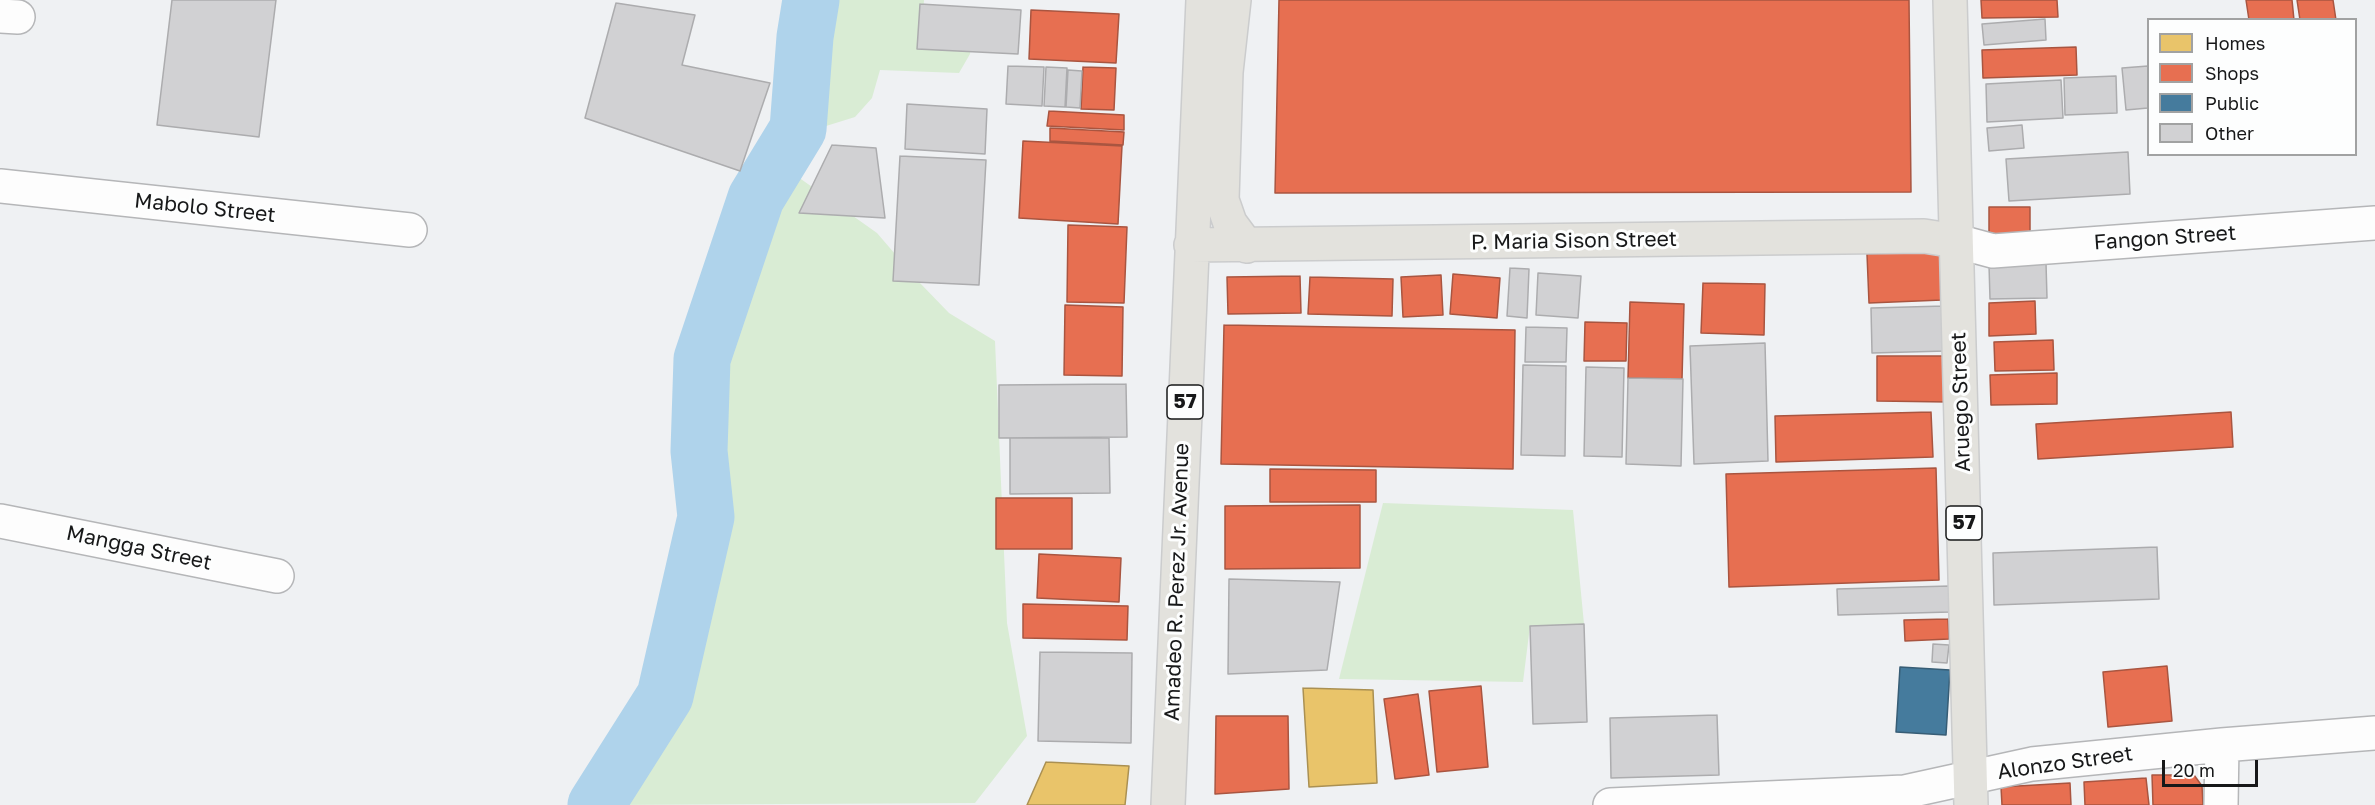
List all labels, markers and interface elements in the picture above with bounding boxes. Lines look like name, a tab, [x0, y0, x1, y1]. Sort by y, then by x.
legend	[2147, 18, 2357, 156]
text: Homes	[2205, 32, 2265, 54]
text: Shops	[2205, 62, 2259, 84]
text: Public	[2205, 92, 2259, 114]
text: Other	[2205, 122, 2254, 144]
street label: Mabolo Street	[133, 188, 277, 228]
street label: Fangon Street	[2093, 220, 2237, 256]
street label: P. Maria Sison Street	[1471, 227, 1677, 255]
street label: Aruego Street	[1946, 332, 1976, 472]
road number: 57	[1167, 385, 1203, 419]
street label: Amadeo R. Perez Jr. Avenue	[1160, 443, 1194, 721]
road number: 57	[1946, 506, 1982, 540]
street label: Mangga Street	[64, 520, 214, 576]
street label: Alonzo Street	[1996, 741, 2134, 785]
scale bar	[2165, 748, 2261, 786]
text: 20 m	[2173, 759, 2215, 781]

